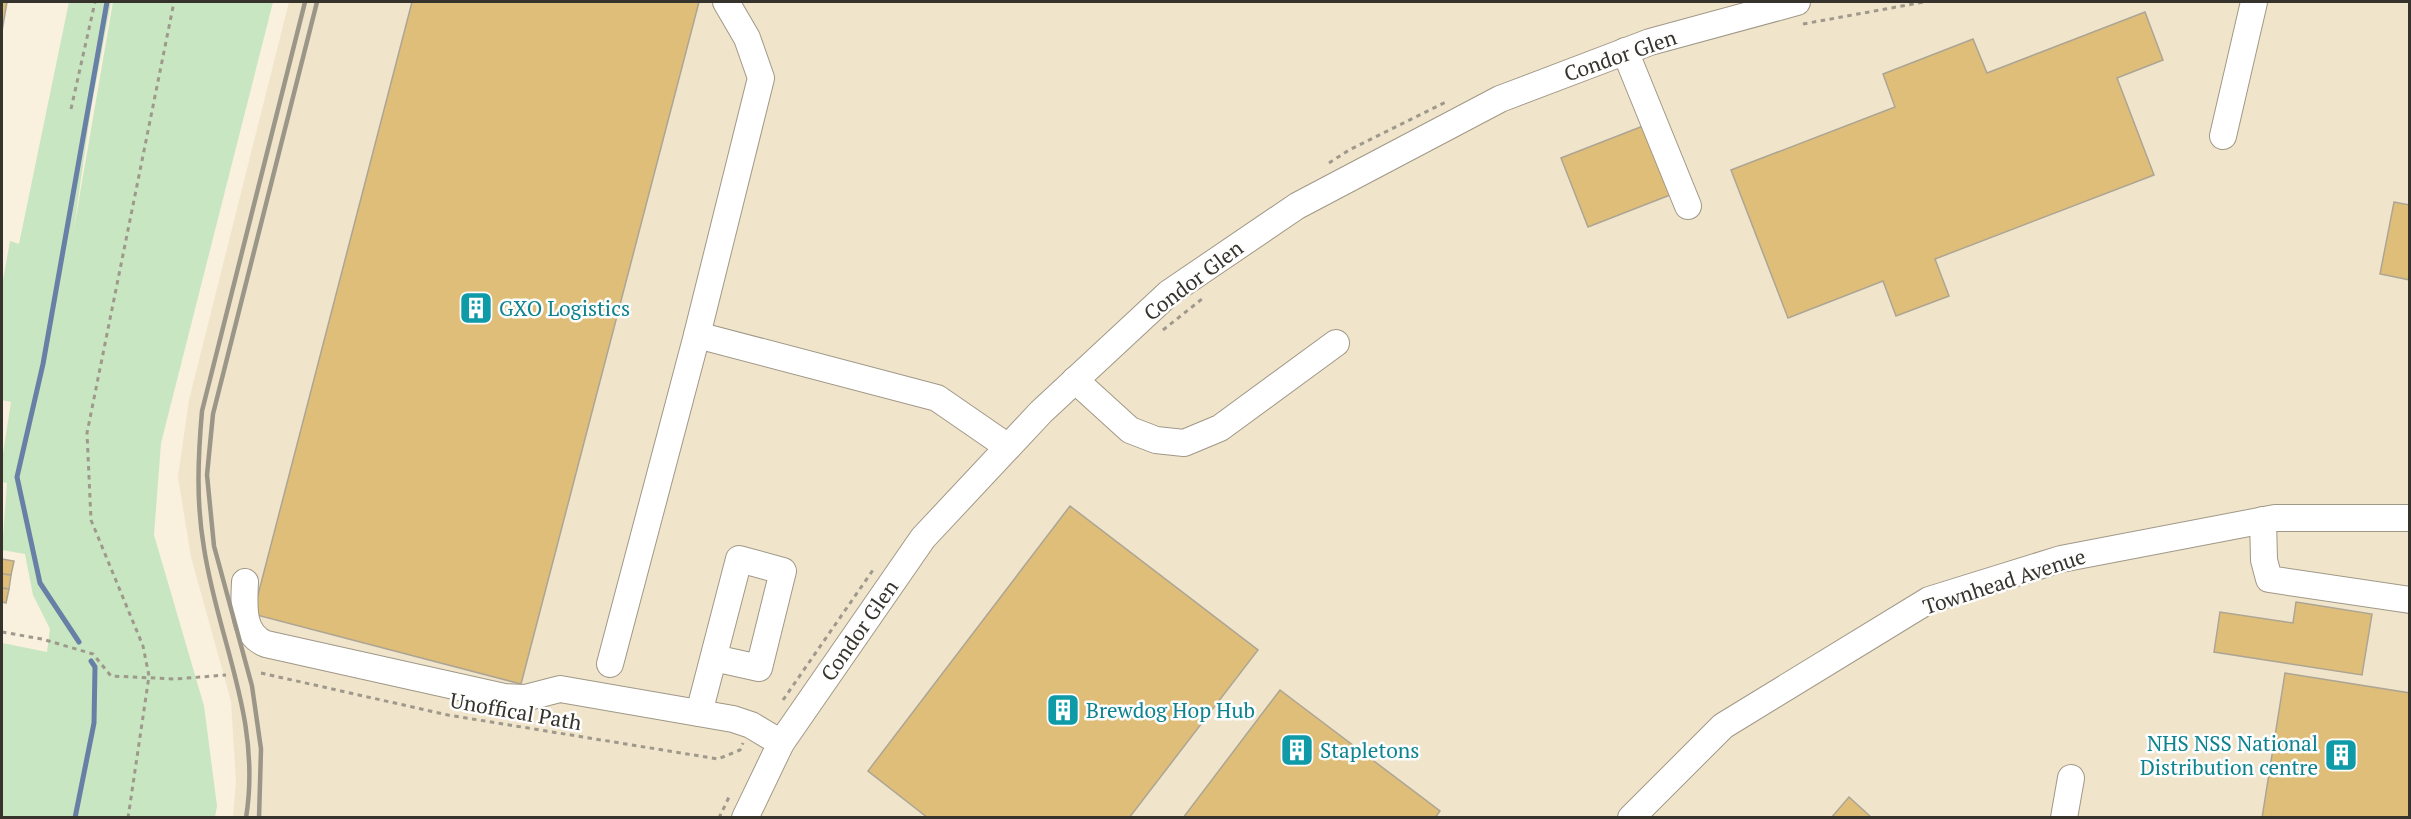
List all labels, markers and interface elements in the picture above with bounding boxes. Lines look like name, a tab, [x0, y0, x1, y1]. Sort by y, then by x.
street label: Condor Glen	[1560, 22, 1681, 87]
street label: Condor Glen	[1138, 233, 1249, 326]
building icon: GXO Logistics	[458, 290, 494, 326]
place label: GXO Logistics	[499, 294, 630, 322]
street label: Townhead Avenue	[1919, 542, 2089, 620]
street label: Condor Glen	[814, 573, 904, 686]
street label: Unoffical Path	[448, 686, 584, 736]
building icon: Brewdog Hop Hub	[1045, 692, 1081, 728]
place label: Brewdog Hop Hub	[1086, 696, 1255, 724]
place label: NHS NSS National Distribution centre	[2140, 729, 2318, 781]
building icon: Stapletons	[1279, 732, 1315, 768]
place label: Stapletons	[1320, 736, 1419, 764]
building icon: NHS NSS National Distribution centre	[2323, 737, 2359, 773]

